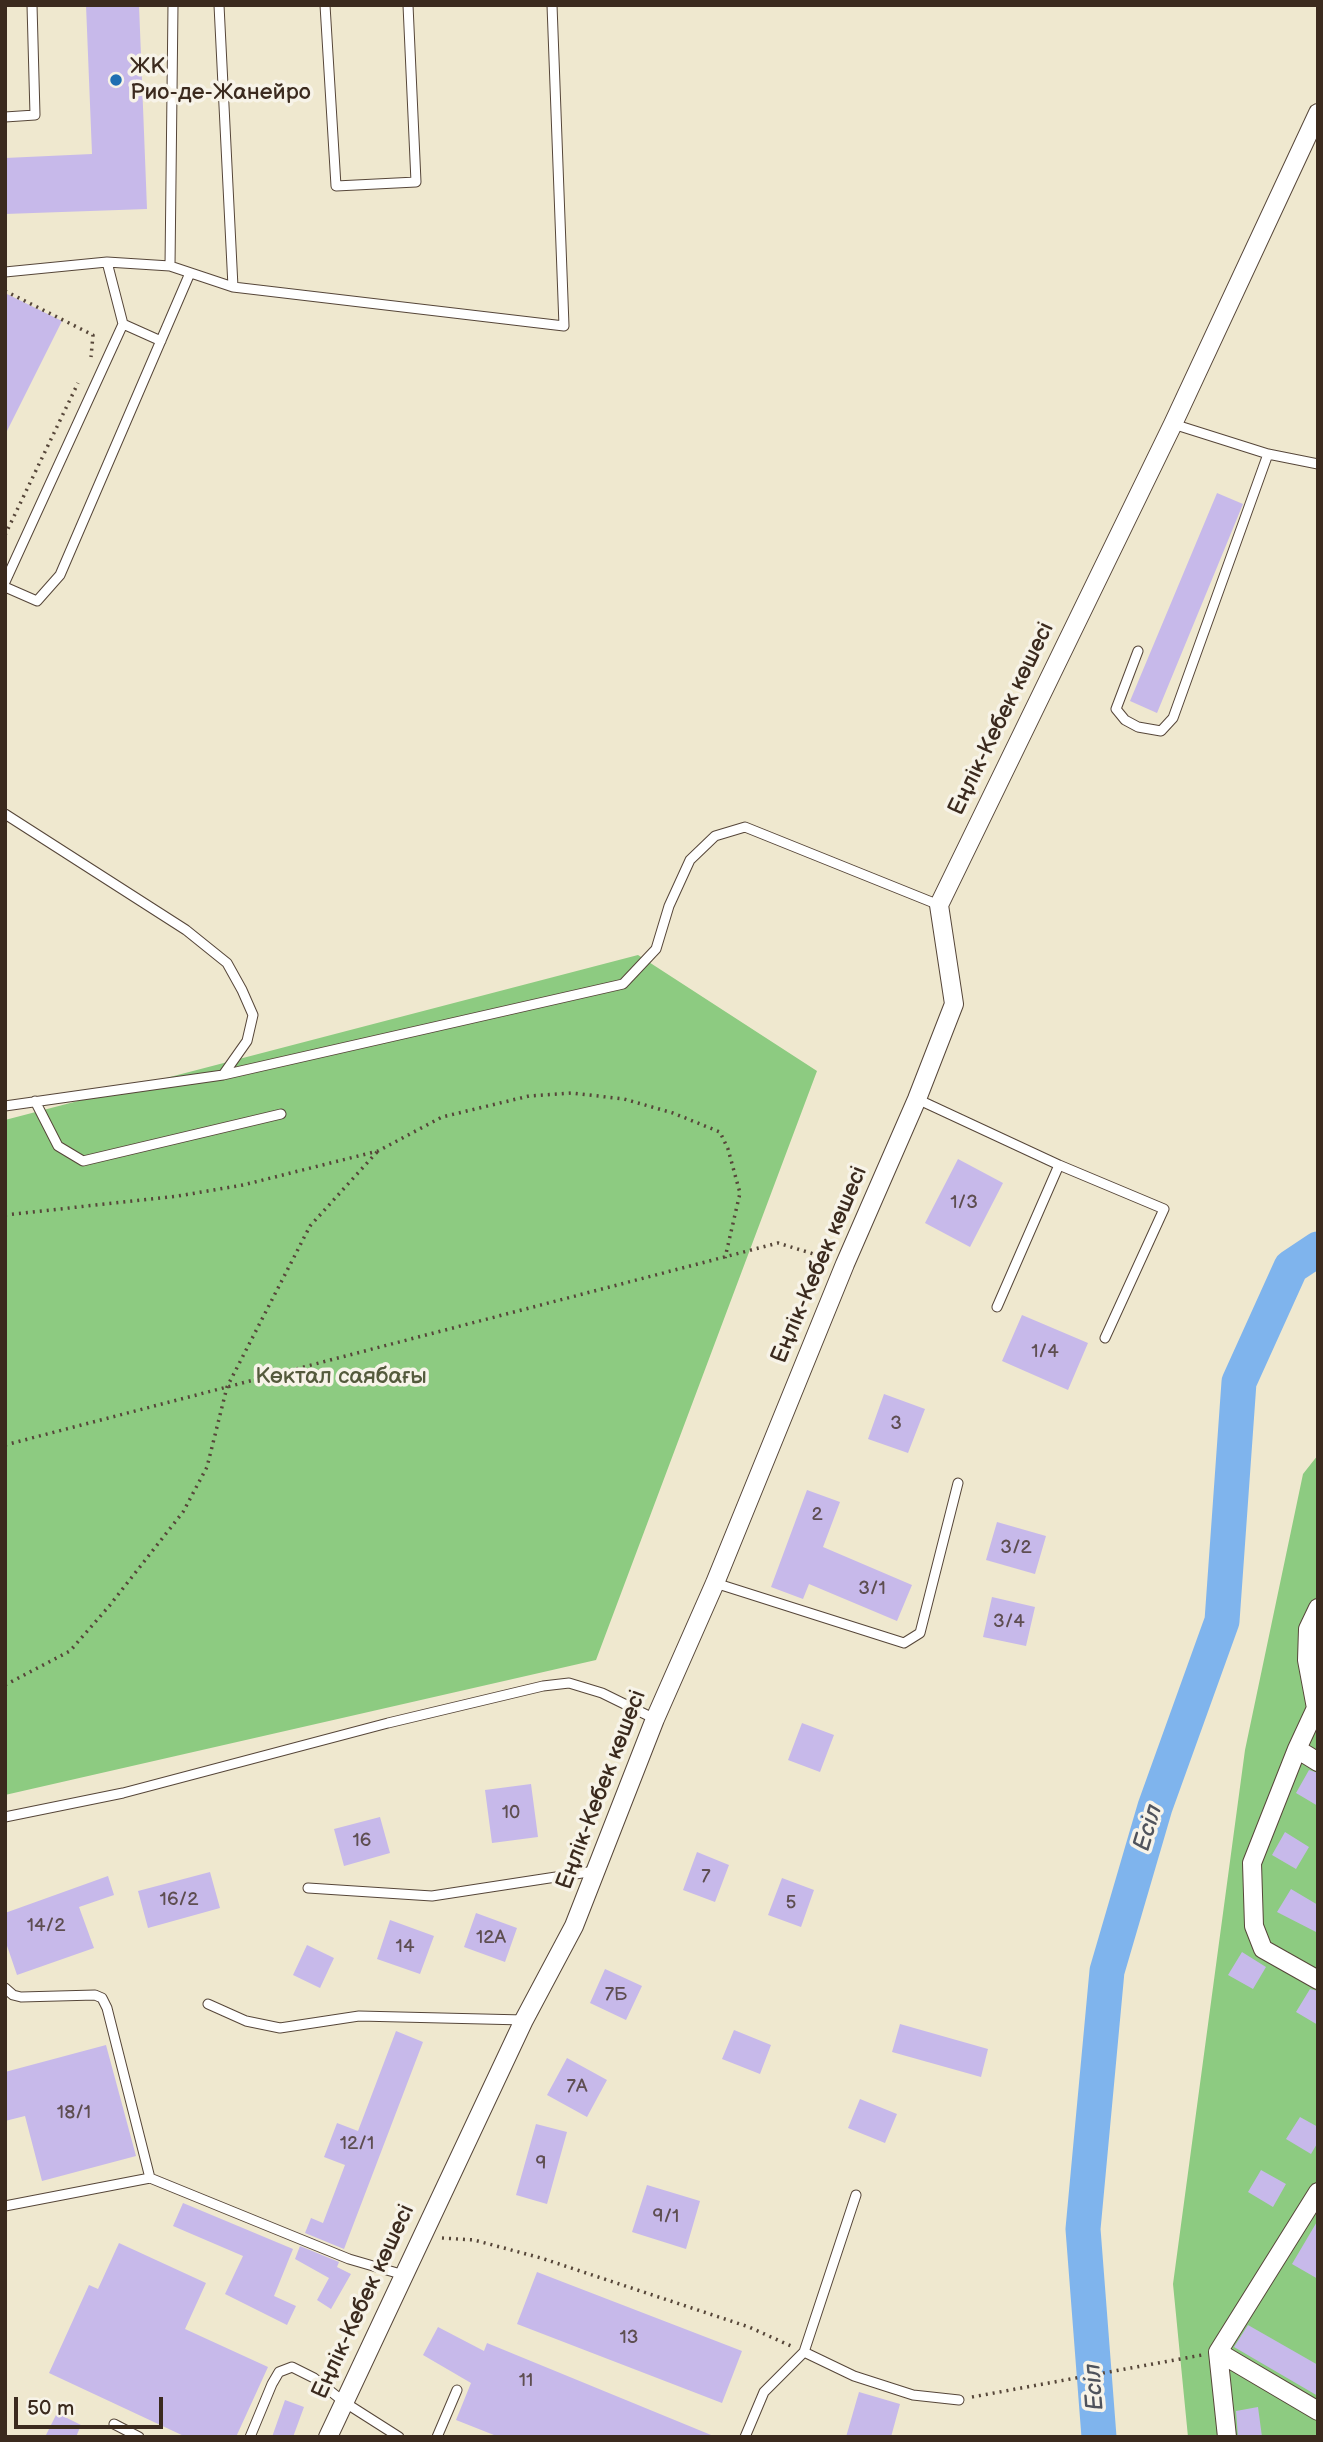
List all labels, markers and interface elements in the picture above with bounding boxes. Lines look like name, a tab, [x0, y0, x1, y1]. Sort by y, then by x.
place label: ЖК Рио-де-Жанейро	[130, 53, 311, 107]
marker: ЖК Рио-де-Жанейро	[108, 72, 124, 88]
street label: Еңлік-Кебек көшесі	[943, 618, 1061, 820]
street label: Еңлік-Кебек көшесі	[766, 1162, 874, 1368]
house number: 1/3	[950, 1192, 978, 1214]
house number: 1/4	[1031, 1341, 1059, 1363]
park label: Көктал саябағы	[255, 1363, 427, 1391]
house number: 3	[890, 1413, 902, 1435]
house number: 2	[811, 1504, 823, 1526]
house number: 3/2	[1000, 1537, 1032, 1559]
house number: 3/1	[858, 1578, 886, 1600]
house number: 3/4	[993, 1611, 1025, 1633]
street label: Еңлік-Кебек көшесі	[551, 1686, 653, 1894]
water label: Есіл	[1128, 1801, 1170, 1855]
house number: 10	[502, 1802, 520, 1824]
house number: 16	[353, 1830, 371, 1852]
house number: 7	[701, 1866, 711, 1888]
house number: 16/2	[160, 1889, 198, 1911]
house number: 5	[786, 1892, 796, 1914]
house number: 14/2	[27, 1915, 65, 1937]
house number: 12А	[476, 1927, 506, 1949]
house number: 14	[396, 1936, 414, 1958]
house number: 7Б	[605, 1984, 627, 2006]
house number: 7А	[567, 2076, 587, 2098]
house number: 18/1	[57, 2102, 91, 2124]
house number: 12/1	[340, 2133, 374, 2155]
house number: 9	[536, 2153, 546, 2175]
street label: Еңлік-Кебек көшесі	[307, 2200, 421, 2404]
house number: 9/1	[653, 2206, 679, 2228]
house number: 13	[619, 2327, 639, 2349]
water label: Есіл	[1079, 2363, 1111, 2411]
house number: 11	[519, 2370, 533, 2392]
scale bar	[18, 2382, 166, 2426]
text: 50 m	[27, 2396, 74, 2421]

